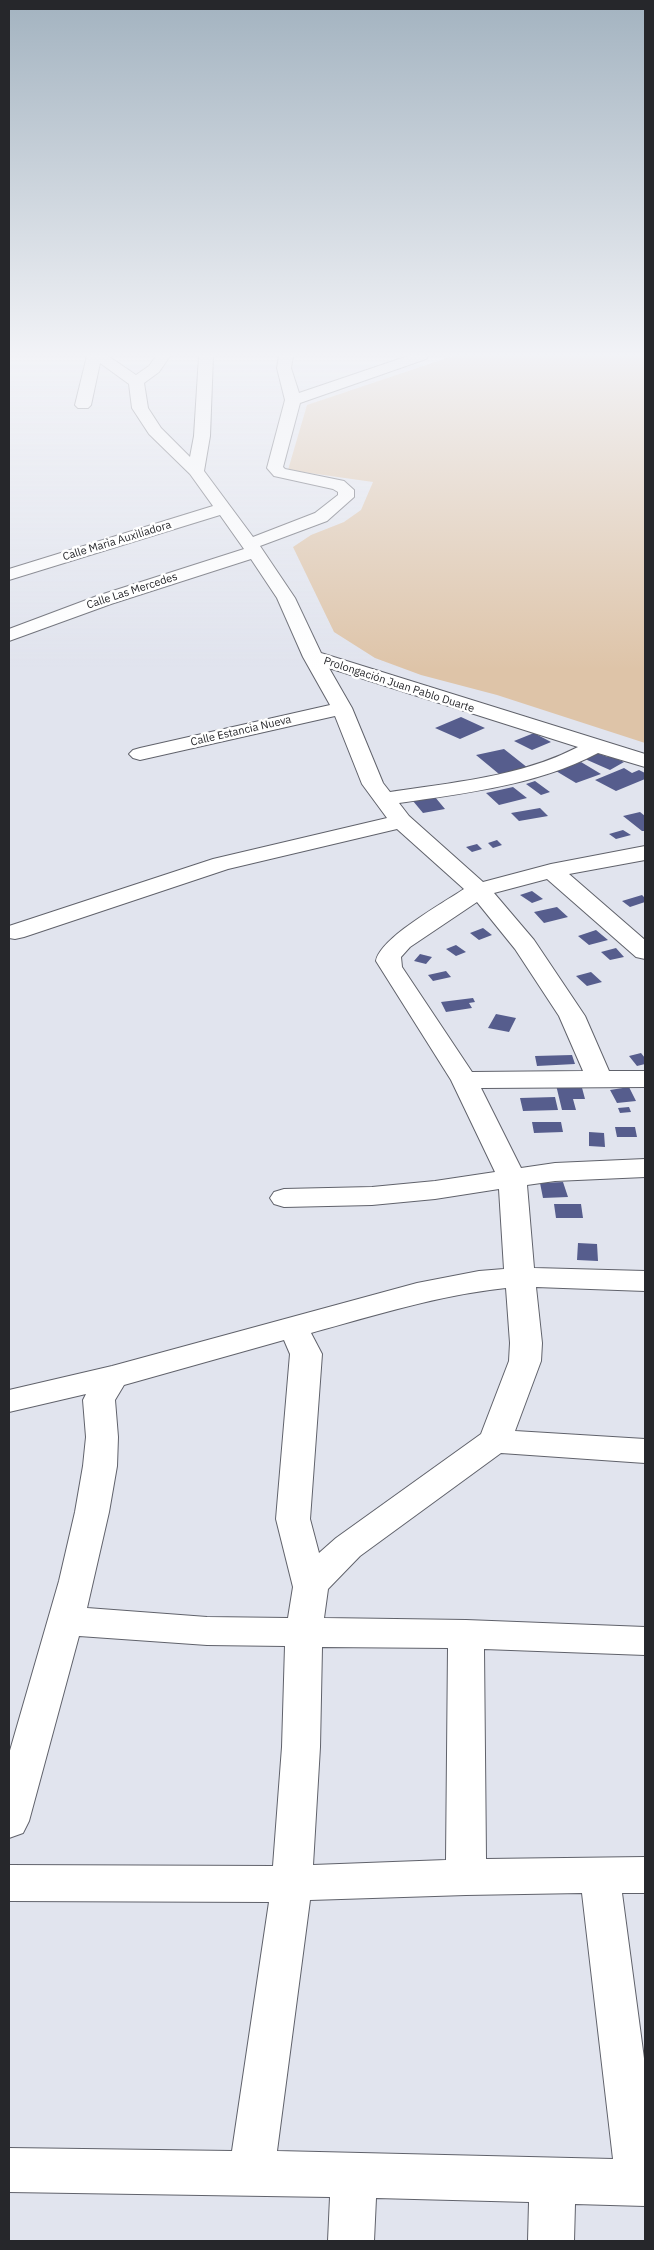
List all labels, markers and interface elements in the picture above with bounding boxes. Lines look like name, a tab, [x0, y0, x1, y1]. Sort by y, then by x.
street label: Calle Maria Auxiliadora	[61, 518, 173, 564]
street label: Calle Las Mercedes	[85, 570, 179, 612]
street label: Prolongación Juan Pablo Duarte	[322, 654, 476, 716]
street label: Calle Estancia Nueva	[189, 713, 293, 749]

